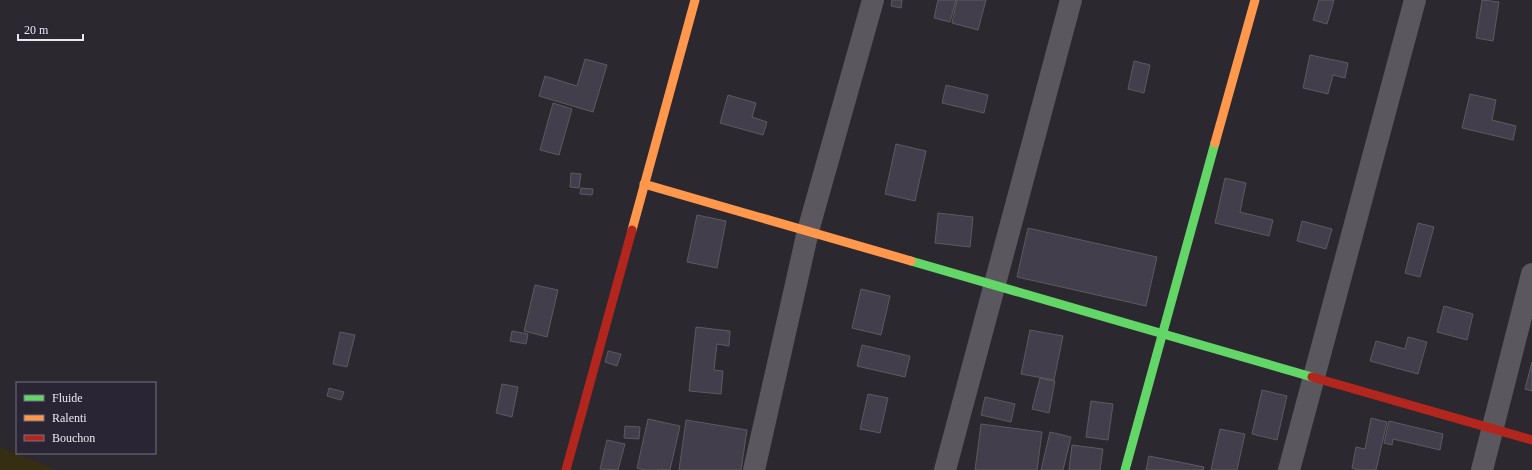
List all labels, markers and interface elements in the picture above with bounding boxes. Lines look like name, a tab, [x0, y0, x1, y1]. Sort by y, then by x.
scale bar	[18, 16, 83, 42]
text: 20 m	[24, 23, 49, 37]
legend	[16, 382, 156, 454]
text: Fluide	[52, 391, 83, 405]
text: Ralenti	[52, 411, 87, 425]
text: Bouchon	[52, 431, 95, 445]

